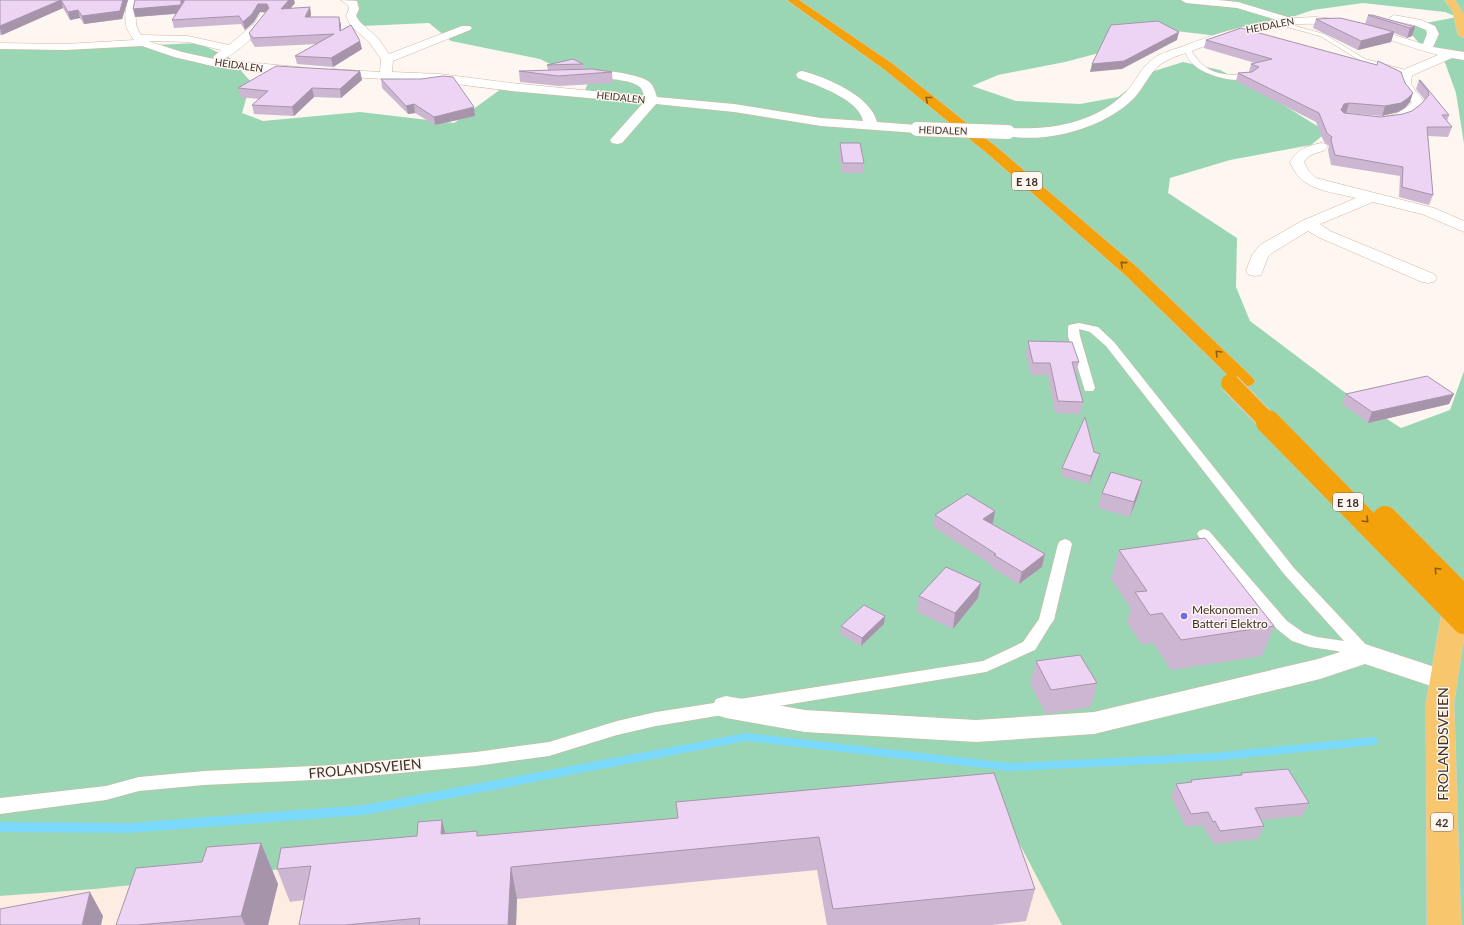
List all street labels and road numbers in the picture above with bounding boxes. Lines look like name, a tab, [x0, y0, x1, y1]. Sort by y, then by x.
street label: HEIDALEN	[1245, 14, 1295, 36]
street label: HEIDALEN	[214, 56, 264, 74]
street label: HEIDALEN	[596, 88, 646, 106]
street label: HEIDALEN	[918, 123, 968, 137]
road number: E 18	[1012, 172, 1042, 190]
road number: E 18	[1333, 493, 1363, 511]
street label: FROLANDSVEIEN	[1434, 687, 1451, 801]
street label: FROLANDSVEIEN	[308, 755, 422, 781]
road number: 42	[1431, 813, 1453, 831]

